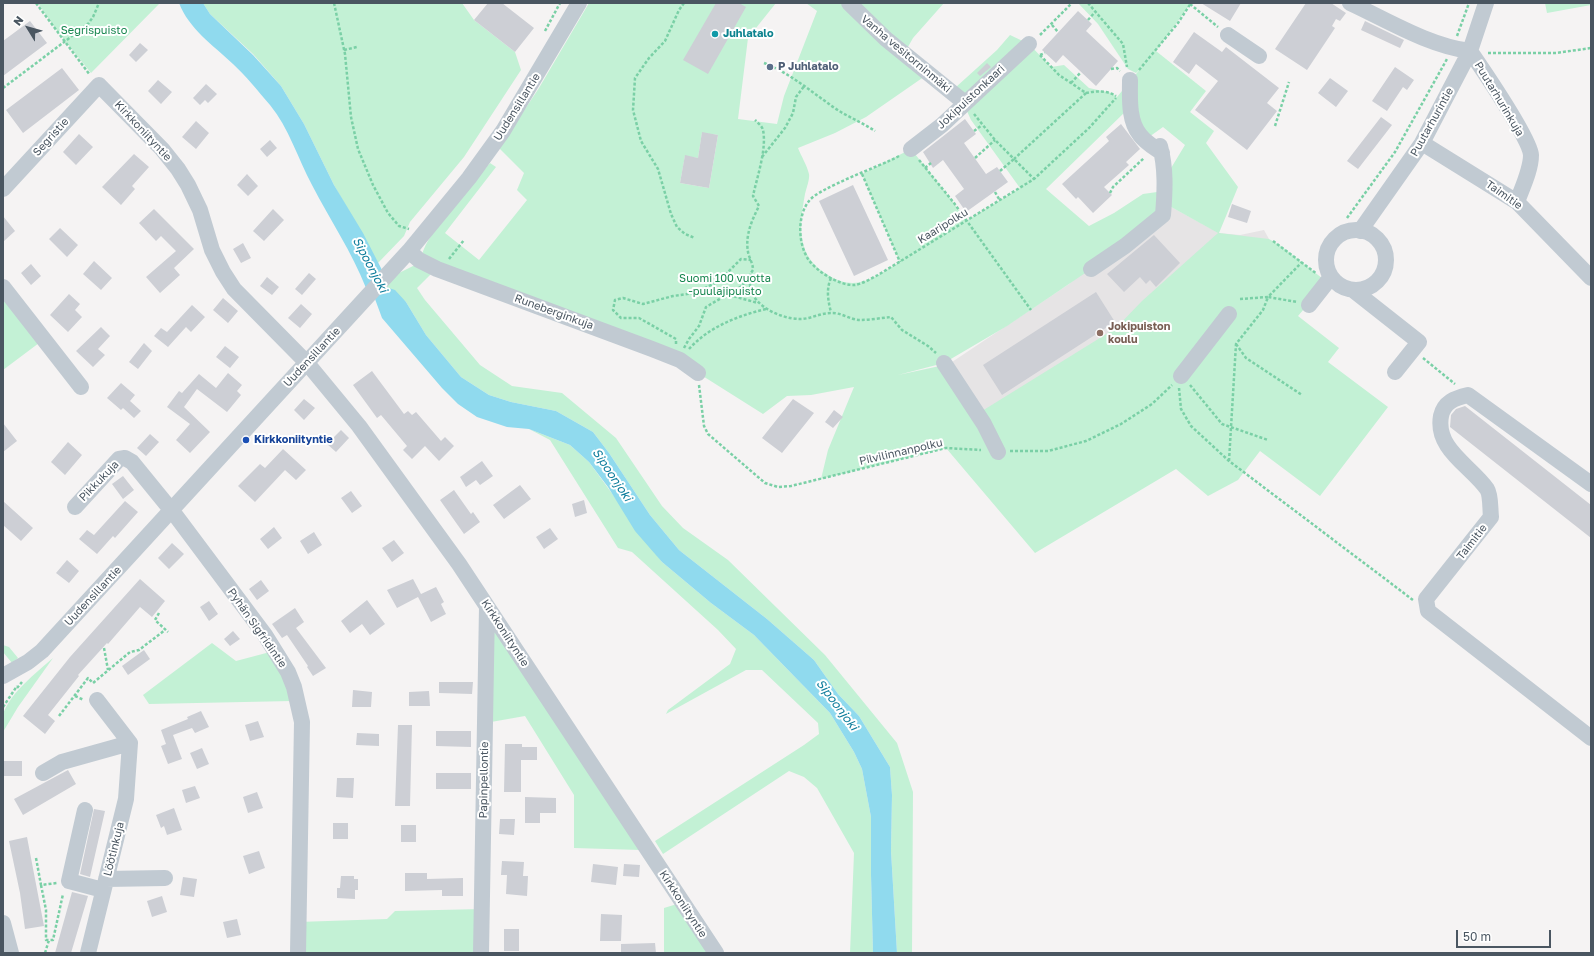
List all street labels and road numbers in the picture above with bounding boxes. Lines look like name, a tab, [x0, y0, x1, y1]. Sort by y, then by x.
street label: Vanha vesitorninmäki	[858, 12, 954, 96]
street label: Puutarhurinkuja	[1471, 59, 1527, 139]
street label: Jokipuistonkaari	[934, 62, 1008, 132]
street label: Uudensillantie	[491, 71, 543, 143]
street label: Puutarhurintie	[1408, 85, 1456, 159]
street label: Kirkkoniityntie	[112, 98, 174, 164]
street label: Segristie	[30, 115, 72, 159]
street label: Taimitie	[1483, 178, 1525, 212]
street label: Kaaripolku	[915, 205, 971, 247]
street label: Runeberginkuja	[513, 292, 595, 332]
street label: Uudensillantie	[281, 324, 343, 390]
street label: Pilvilinnanpolku	[858, 436, 944, 468]
street label: Pikkukuja	[76, 458, 122, 504]
street label: Taimitie	[1454, 522, 1490, 562]
street label: Uudensillantie	[62, 563, 124, 629]
street label: Pyhän Sigfridintie	[225, 586, 289, 670]
street label: Kirkkoniityntie	[478, 597, 532, 669]
street label: Papinpellontie	[477, 741, 491, 819]
street label: Löötinkuja	[101, 820, 127, 878]
street label: Kirkkoniityntie	[656, 868, 710, 940]

